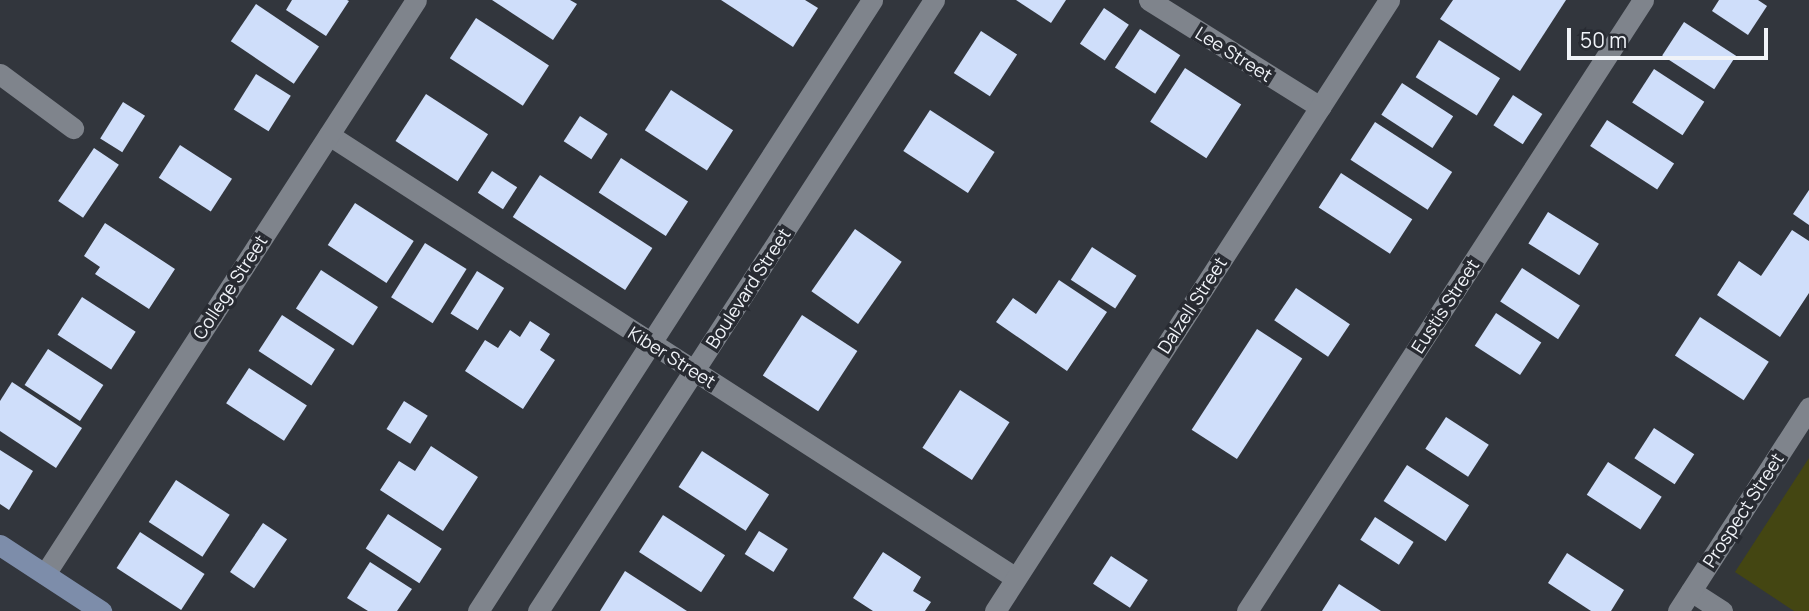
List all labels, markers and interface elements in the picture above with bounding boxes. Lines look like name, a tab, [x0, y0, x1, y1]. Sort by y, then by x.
scale bar	[1571, 14, 1772, 58]
street label: Lee Street	[1192, 22, 1276, 86]
text: 50 m	[1580, 26, 1627, 54]
street label: Boulevard Street	[701, 224, 795, 352]
street label: College Street	[188, 231, 272, 343]
street label: Dalzell Street	[1153, 253, 1231, 357]
street label: Eustis Street	[1407, 255, 1483, 357]
street label: Kiber Street	[624, 322, 720, 392]
street label: Prospect Street	[1698, 449, 1788, 571]

